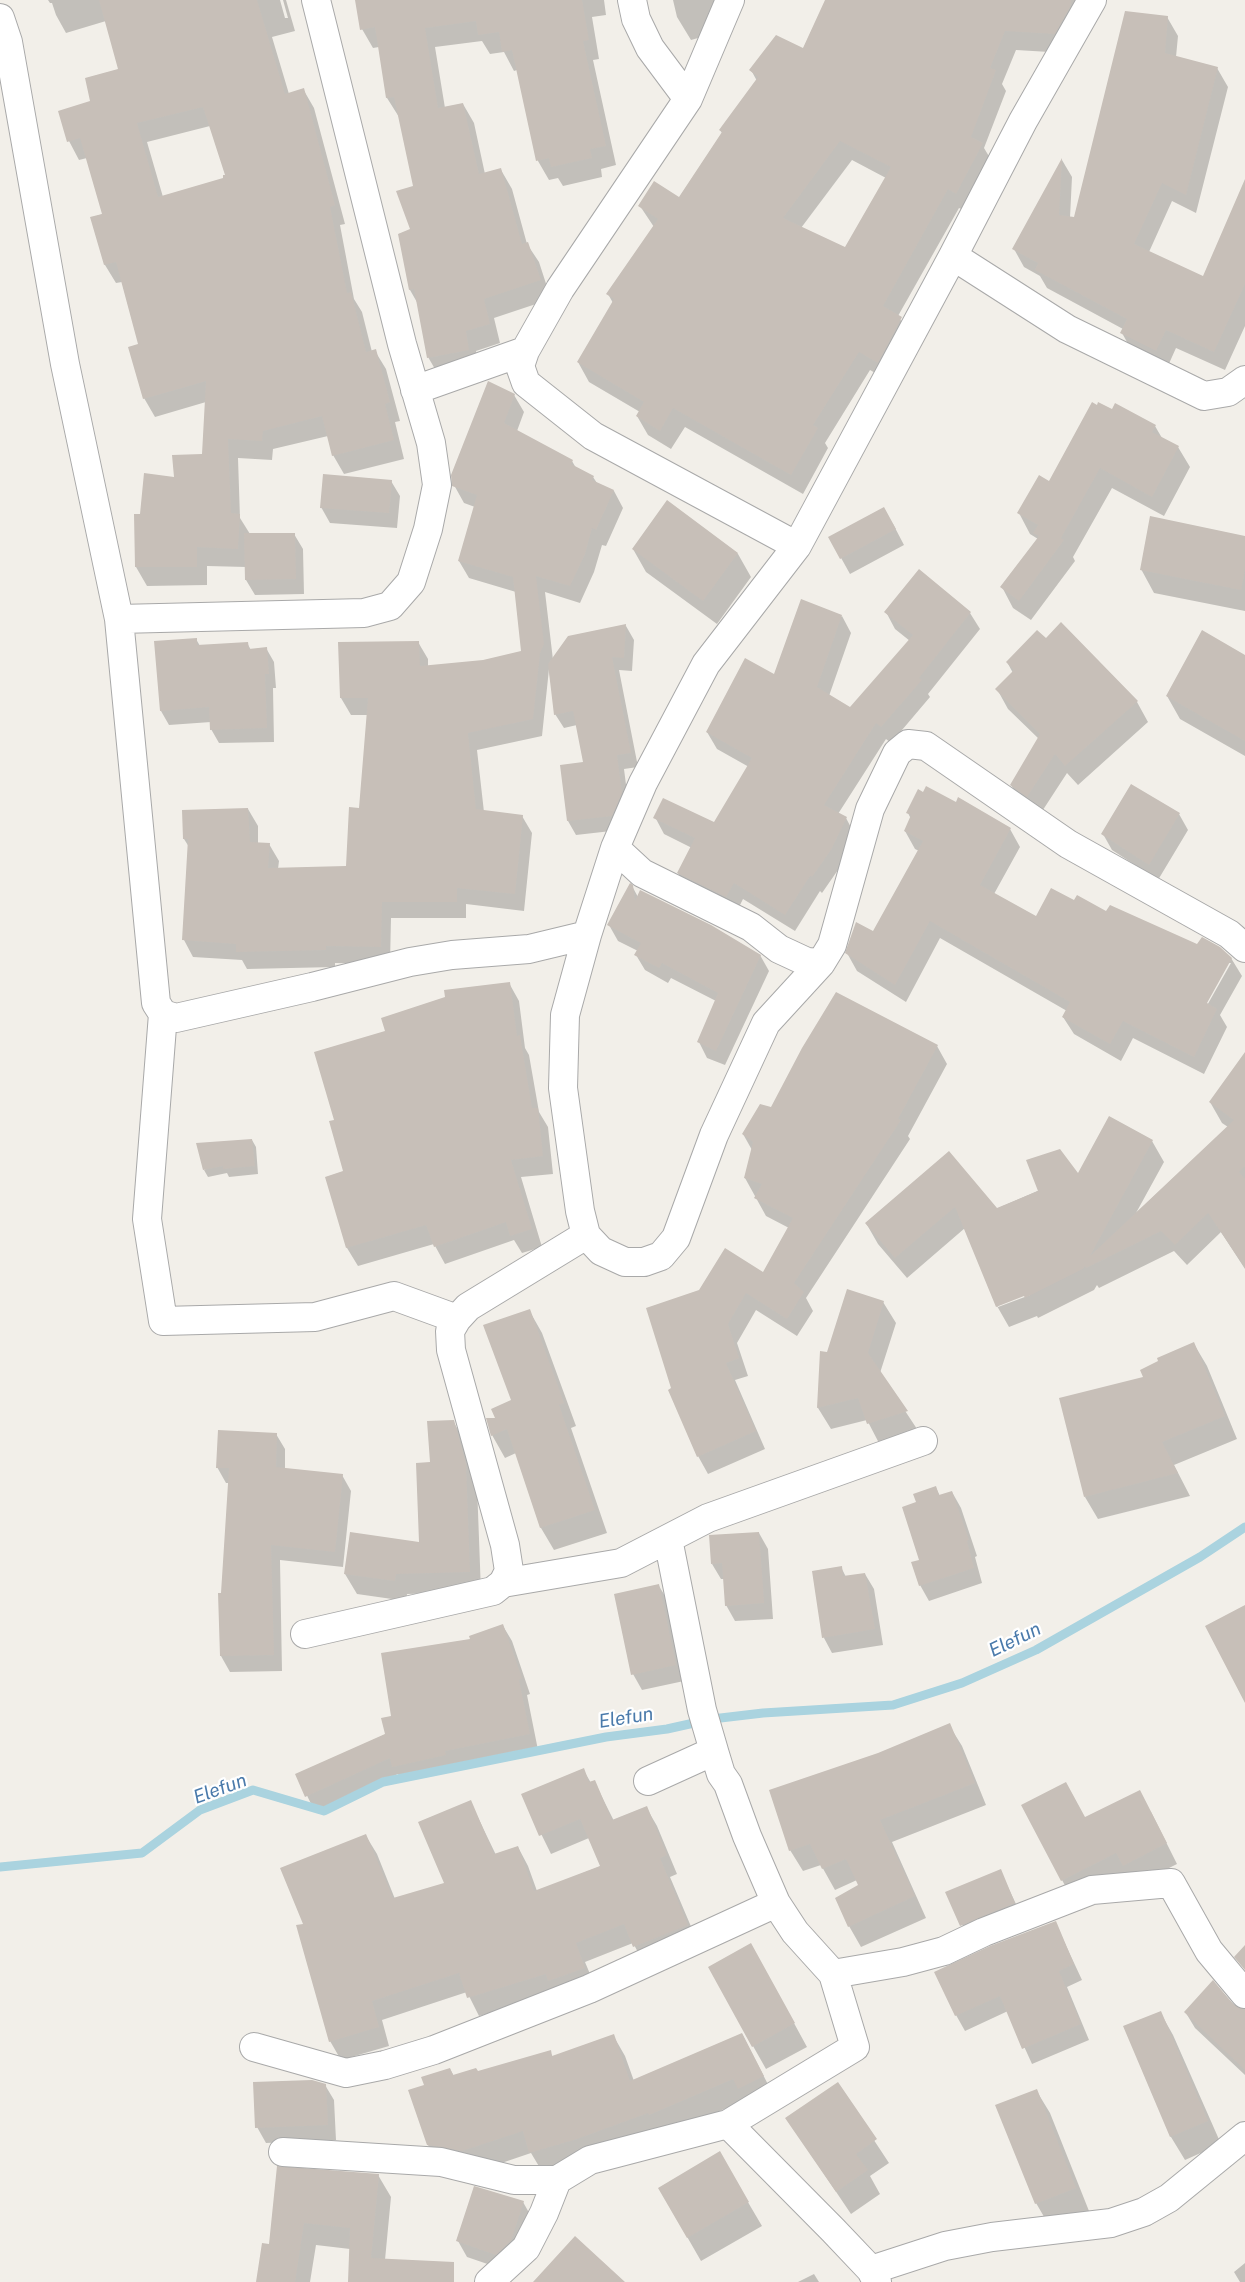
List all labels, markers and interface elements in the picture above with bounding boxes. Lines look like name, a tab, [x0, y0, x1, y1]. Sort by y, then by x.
water label: Elefun	[985, 1618, 1045, 1662]
water label: Elefun	[597, 1702, 655, 1734]
water label: Elefun	[190, 1769, 250, 1809]

